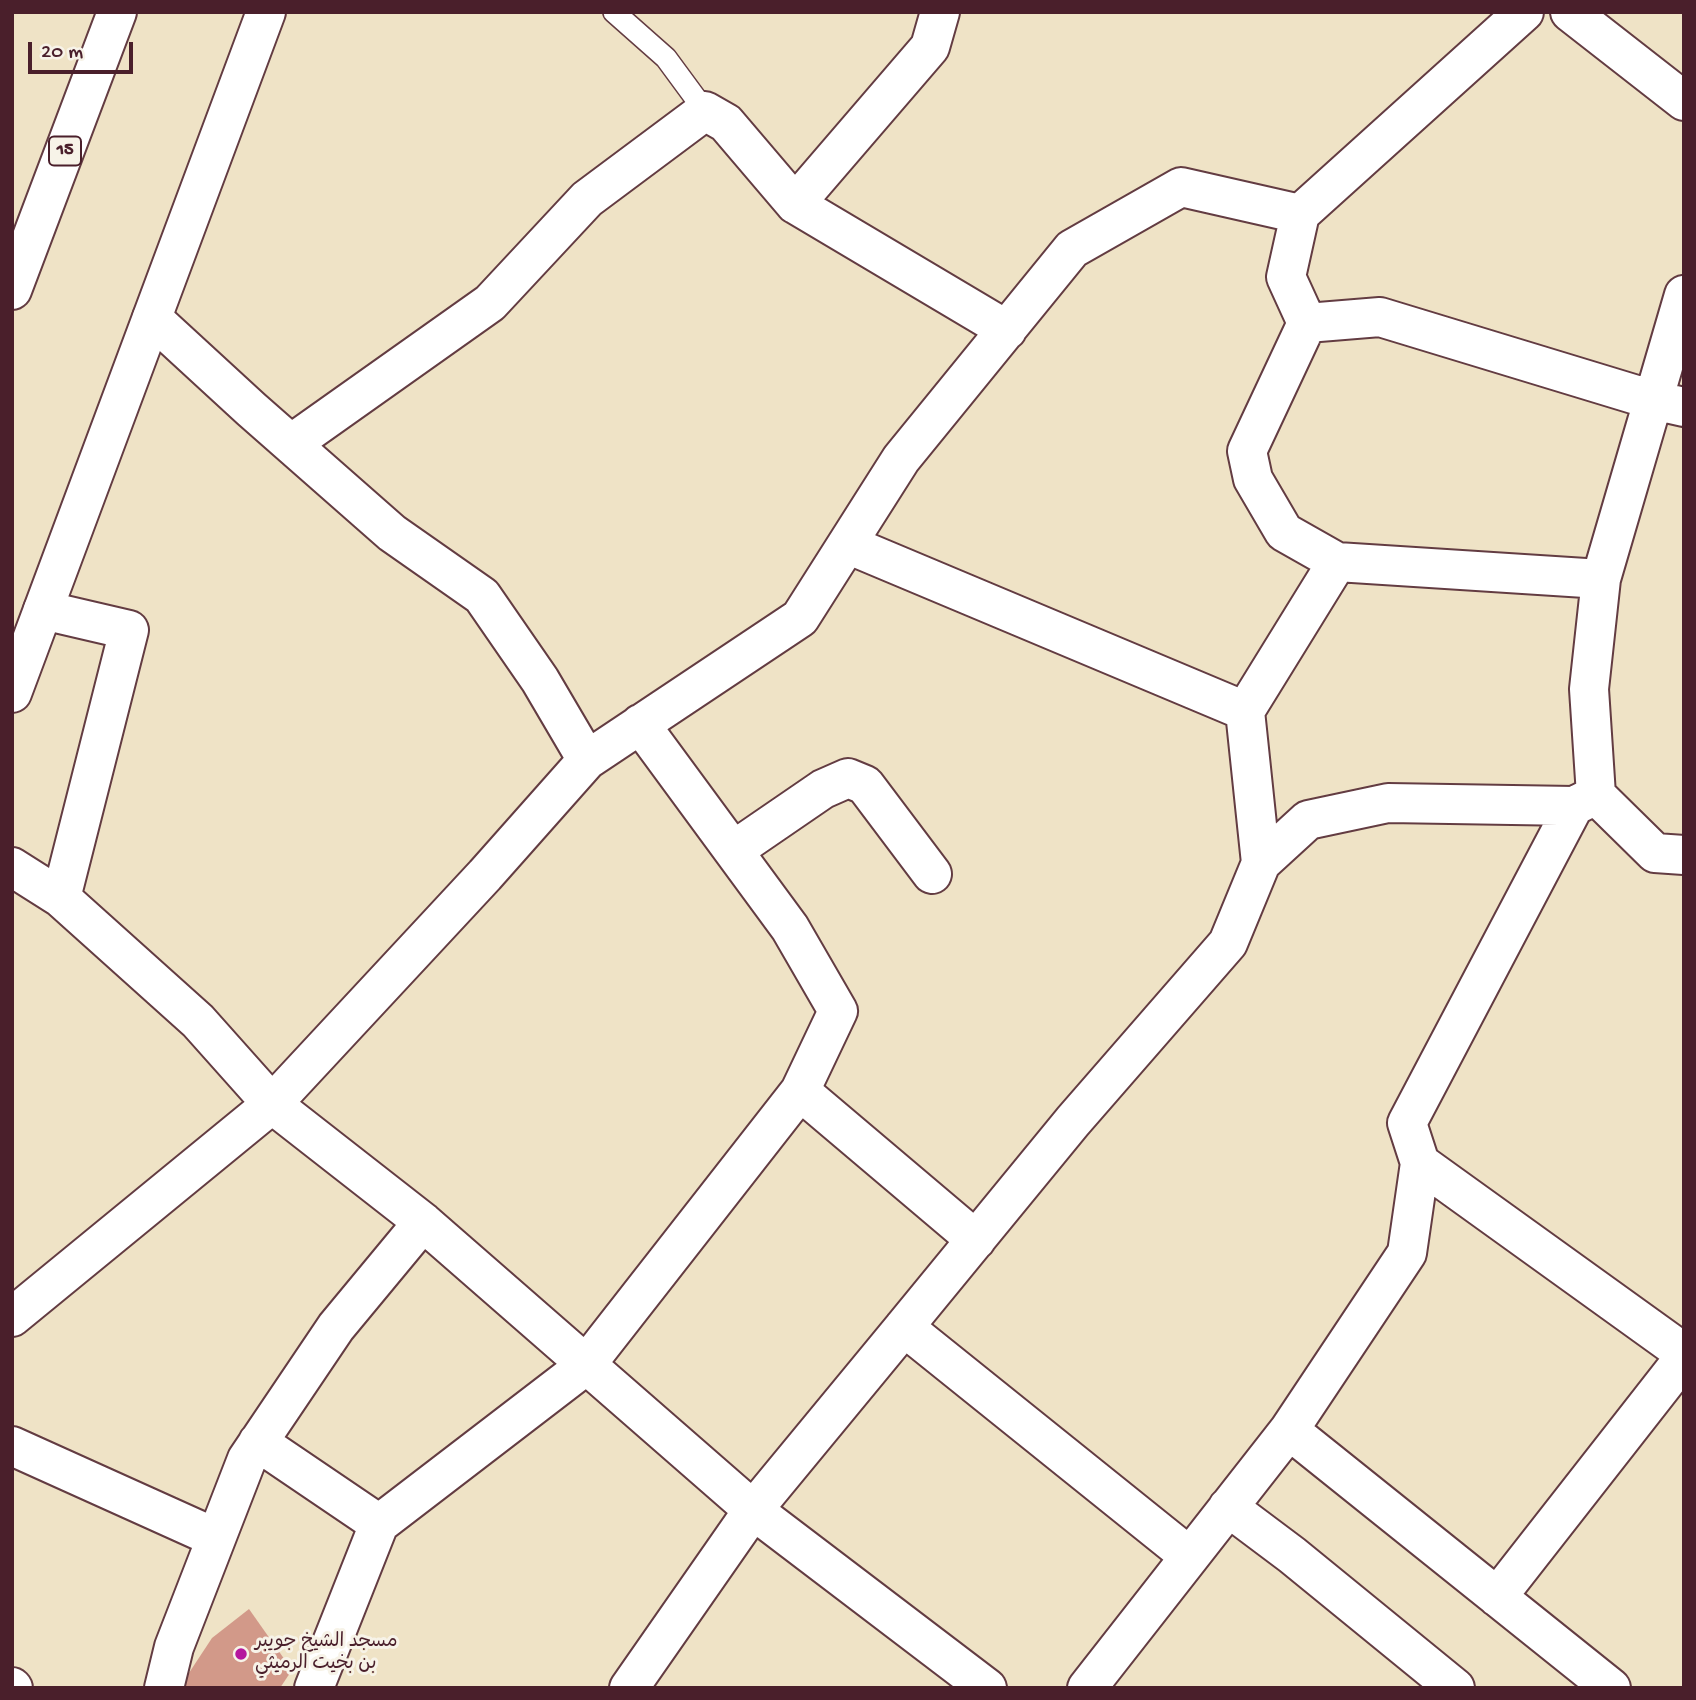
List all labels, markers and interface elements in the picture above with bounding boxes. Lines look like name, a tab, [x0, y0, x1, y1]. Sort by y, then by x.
scale bar	[32, 28, 136, 72]
text: 20 m	[41, 41, 83, 66]
road number: 15	[49, 136, 81, 166]
place label: مسجد الشيخ جويبر بن بخيت الرميثي	[255, 1632, 398, 1676]
marker: مسجد الشيخ جويبر بن بخيت الرميثي	[233, 1646, 249, 1662]

